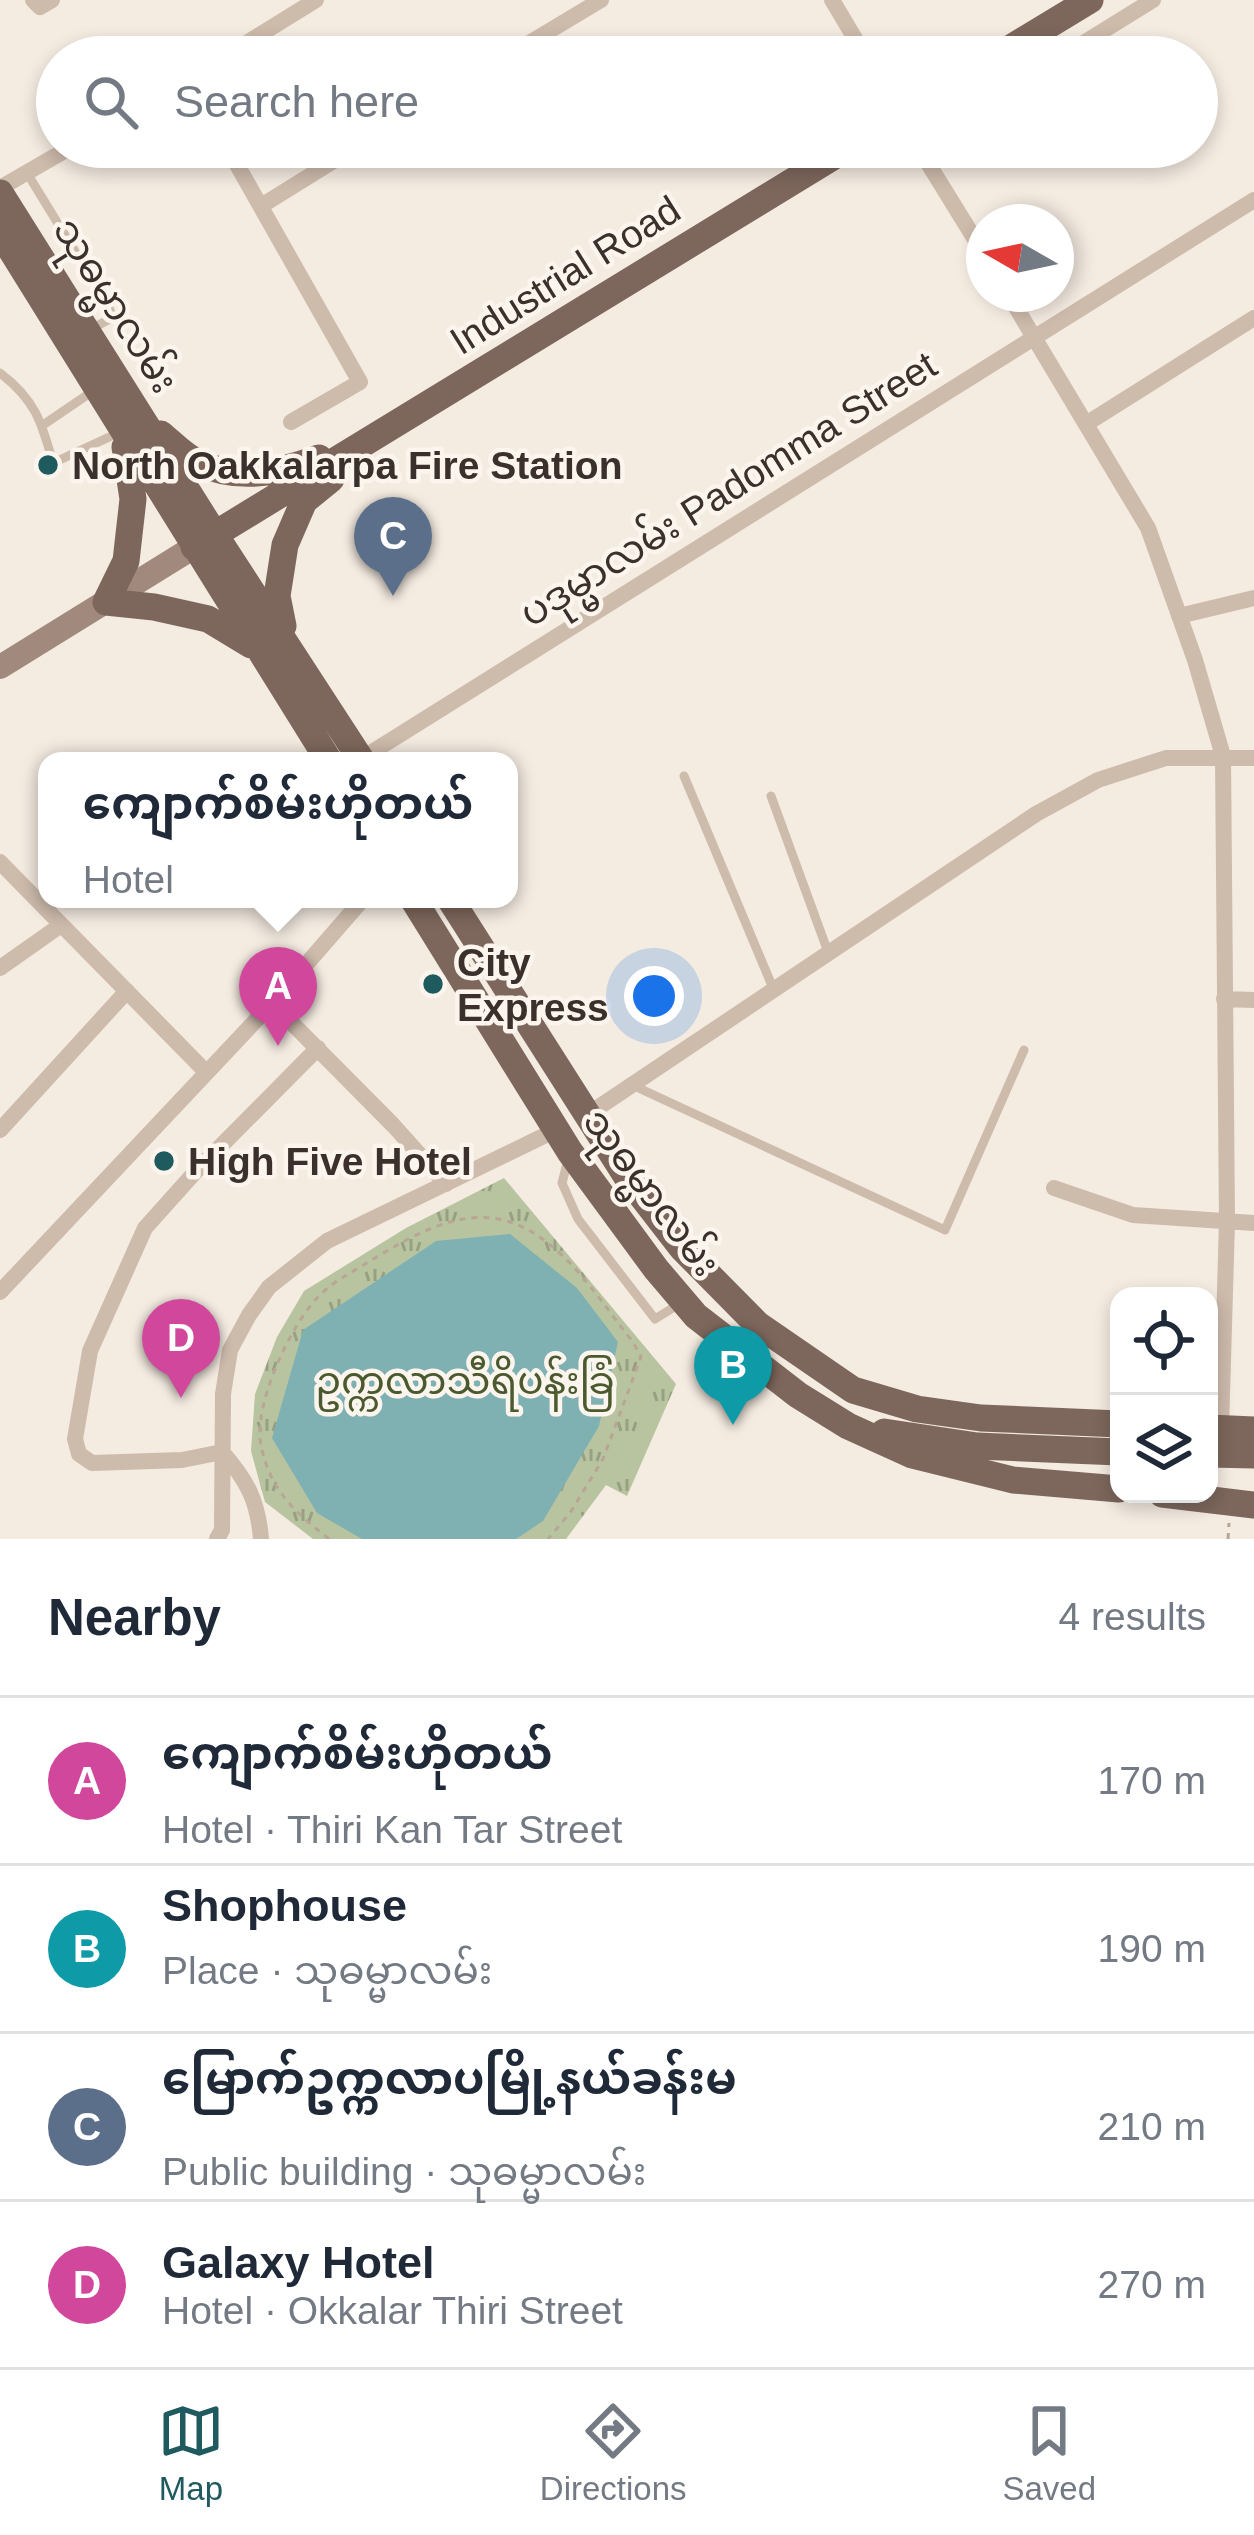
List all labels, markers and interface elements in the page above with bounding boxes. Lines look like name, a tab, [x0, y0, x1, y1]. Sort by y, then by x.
search box	[36, 36, 1218, 168]
icon: search	[78, 69, 144, 135]
text: Search here	[174, 76, 419, 127]
street label: Industrial Road	[442, 187, 688, 363]
north arrow	[966, 204, 1074, 312]
street label: သုဓမ္မာလမ်း	[36, 207, 190, 406]
street label: ပဒုမ္မာလမ်း Padomma Street	[510, 339, 950, 644]
place label: North Oakkalarpa Fire Station	[72, 444, 622, 487]
marker: North Oakkalarpa Fire Station	[35, 452, 61, 478]
pin: C	[354, 497, 432, 596]
popup	[38, 752, 518, 908]
text: ကျောက်စိမ်းဟိုတယ်	[83, 778, 473, 829]
text: Hotel	[83, 858, 174, 901]
place label: City Express	[457, 941, 609, 1029]
pin: A	[239, 947, 317, 1046]
your location	[624, 966, 684, 1026]
marker: City Express	[420, 971, 446, 997]
street label: သုဓမ္မာလမ်း	[566, 1098, 732, 1291]
place label: High Five Hotel	[188, 1140, 472, 1183]
marker: High Five Hotel	[151, 1148, 177, 1174]
map controls	[1110, 1287, 1218, 1503]
button: locate	[1110, 1287, 1218, 1395]
pin: D	[142, 1299, 220, 1398]
pin: B	[694, 1326, 772, 1425]
park label: ဥက္ကလာသီရိပန်းခြံ	[315, 1355, 615, 1412]
button: layers	[1110, 1395, 1218, 1503]
text: Nearby	[48, 1589, 221, 1646]
text: 4 results	[1059, 1595, 1206, 1638]
text: ကျောက်စိမ်းဟိုတယ်	[162, 1728, 552, 1779]
text: A	[73, 1759, 101, 1802]
text: 170 m	[1098, 1759, 1206, 1802]
text: Hotel · Thiri Kan Tar Street	[162, 1808, 622, 1851]
text: Shophouse	[162, 1880, 407, 1931]
text: B	[73, 1927, 101, 1970]
text: 190 m	[1098, 1927, 1206, 1970]
text: Place · သုဓမ္မာလမ်း	[162, 1949, 492, 1992]
text: မြောက်ဥက္ကလာပမြို့နယ်ခန်းမ	[162, 2053, 737, 2104]
text: C	[73, 2105, 101, 2148]
text: 210 m	[1098, 2105, 1206, 2148]
text: Public building · သုဓမ္မာလမ်း	[162, 2150, 646, 2193]
text: Galaxy Hotel	[162, 2237, 435, 2288]
text: D	[73, 2263, 101, 2306]
text: 270 m	[1098, 2263, 1206, 2306]
text: Hotel · Okkalar Thiri Street	[162, 2289, 623, 2332]
tab: Map	[158, 2398, 224, 2508]
tab: Directions	[540, 2398, 687, 2508]
tab: Saved	[1002, 2398, 1096, 2508]

